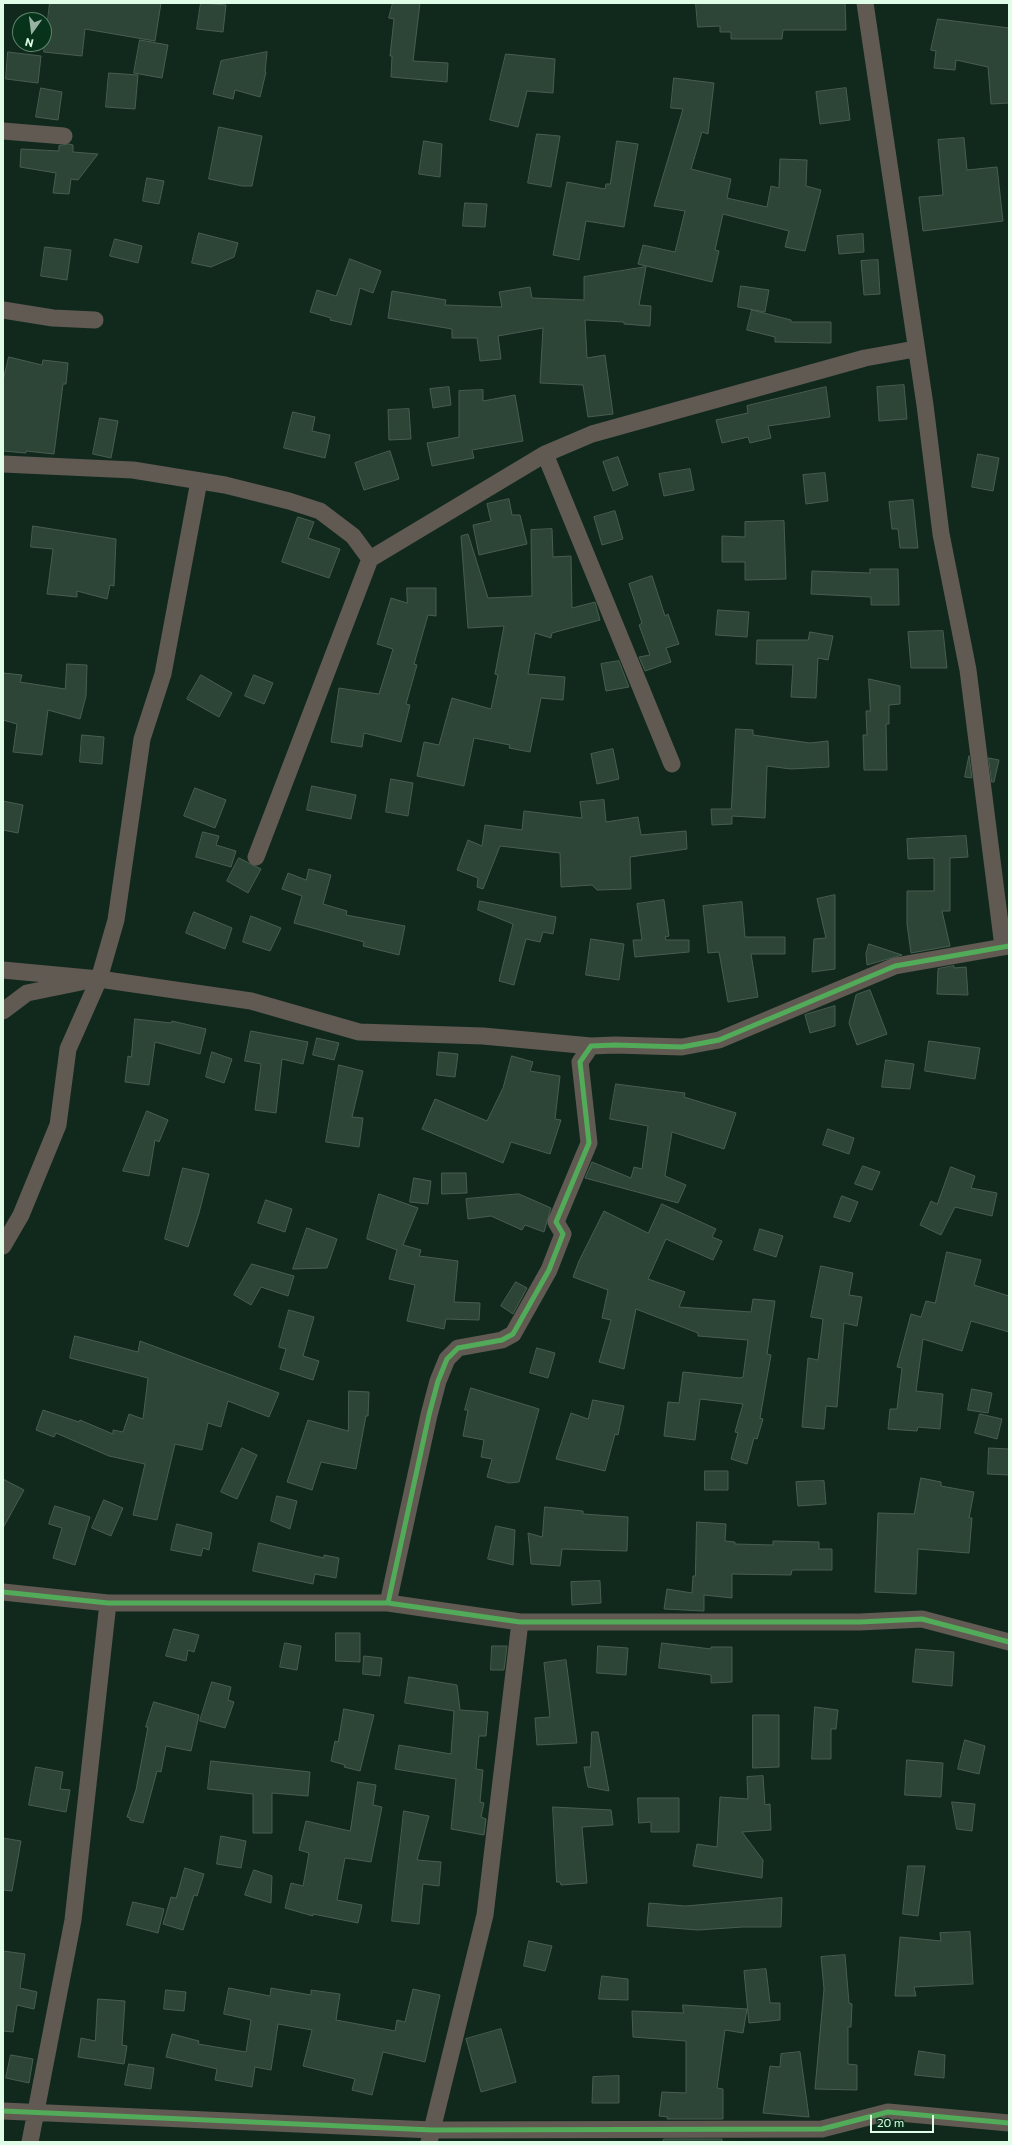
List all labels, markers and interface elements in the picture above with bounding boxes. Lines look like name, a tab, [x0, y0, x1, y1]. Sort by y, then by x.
north arrow	[12, 12, 52, 52]
text: N	[24, 36, 35, 50]
scale bar	[872, 2107, 936, 2133]
text: 20 m	[877, 2115, 904, 2129]

